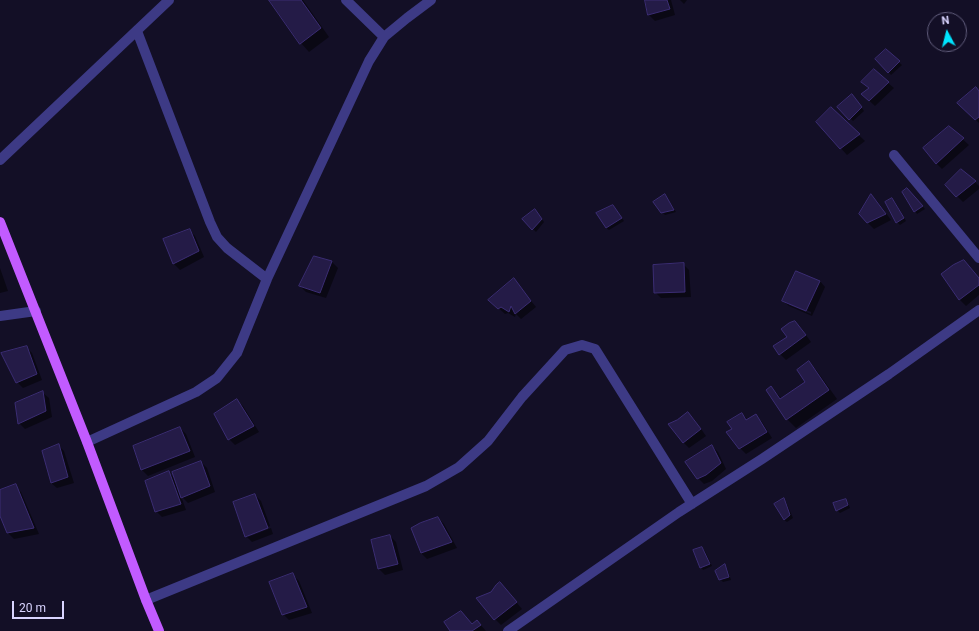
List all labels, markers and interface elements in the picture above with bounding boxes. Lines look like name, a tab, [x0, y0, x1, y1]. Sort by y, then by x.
north arrow	[927, 12, 967, 52]
text: N	[941, 14, 950, 28]
scale bar	[14, 593, 66, 619]
text: 20 m	[19, 601, 46, 615]

